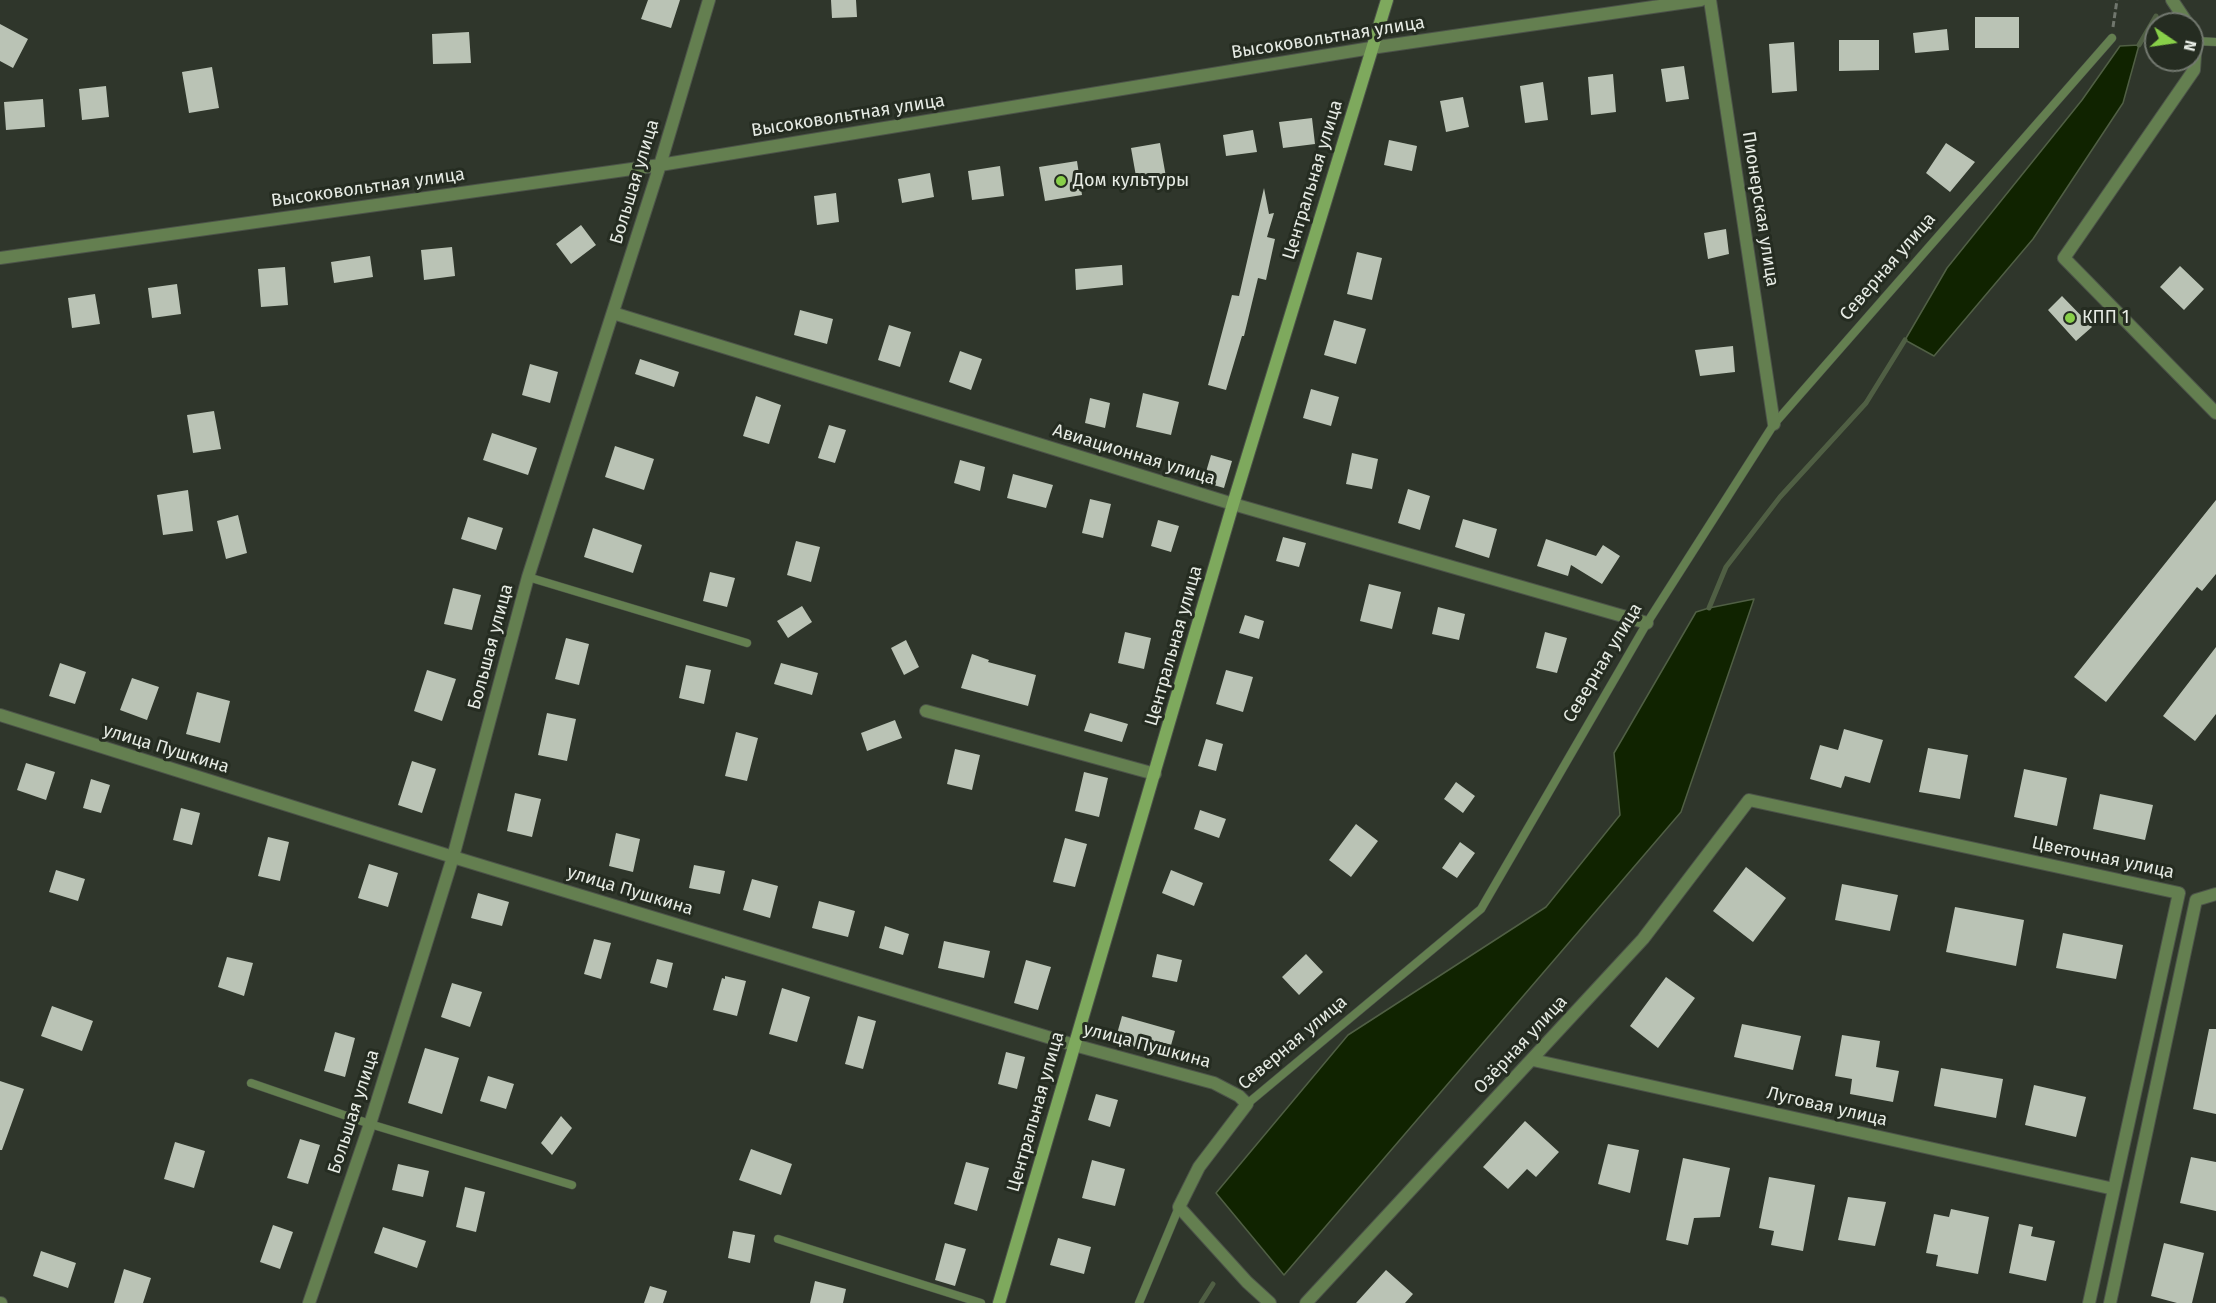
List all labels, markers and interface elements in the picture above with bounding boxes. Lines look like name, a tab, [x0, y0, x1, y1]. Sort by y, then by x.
street label: Высоковольтная улица	[1230, 12, 1426, 64]
north arrow	[2144, 12, 2204, 72]
text: N	[2180, 38, 2201, 53]
street label: Высоковольтная улица	[750, 90, 946, 142]
street label: Центральная улица	[1278, 98, 1348, 262]
street label: Большая улица	[606, 117, 664, 247]
street label: Пионерская улица	[1737, 130, 1783, 288]
street label: Высоковольтная улица	[270, 164, 466, 212]
place label: Дом культуры	[1073, 170, 1189, 192]
marker: Дом культуры	[1054, 174, 1068, 188]
street label: Северная улица	[1835, 209, 1941, 325]
place label: КПП 1	[2082, 307, 2129, 329]
marker: КПП 1	[2063, 311, 2077, 325]
street label: Авиационная улица	[1050, 420, 1218, 490]
street label: Центральная улица	[1141, 563, 1207, 729]
street label: Большая улица	[464, 582, 518, 712]
street label: Северная улица	[1559, 599, 1647, 727]
street label: улица Пушкина	[100, 720, 232, 778]
street label: Цветочная улица	[2030, 832, 2176, 884]
street label: улица Пушкина	[564, 862, 696, 920]
street label: Северная улица	[1234, 991, 1352, 1095]
street label: Озёрная улица	[1470, 991, 1572, 1099]
street label: улица Пушкина	[1081, 1019, 1213, 1073]
street label: Центральная улица	[1003, 1029, 1069, 1195]
street label: Большая улица	[324, 1047, 384, 1177]
street label: Луговая улица	[1765, 1083, 1889, 1131]

